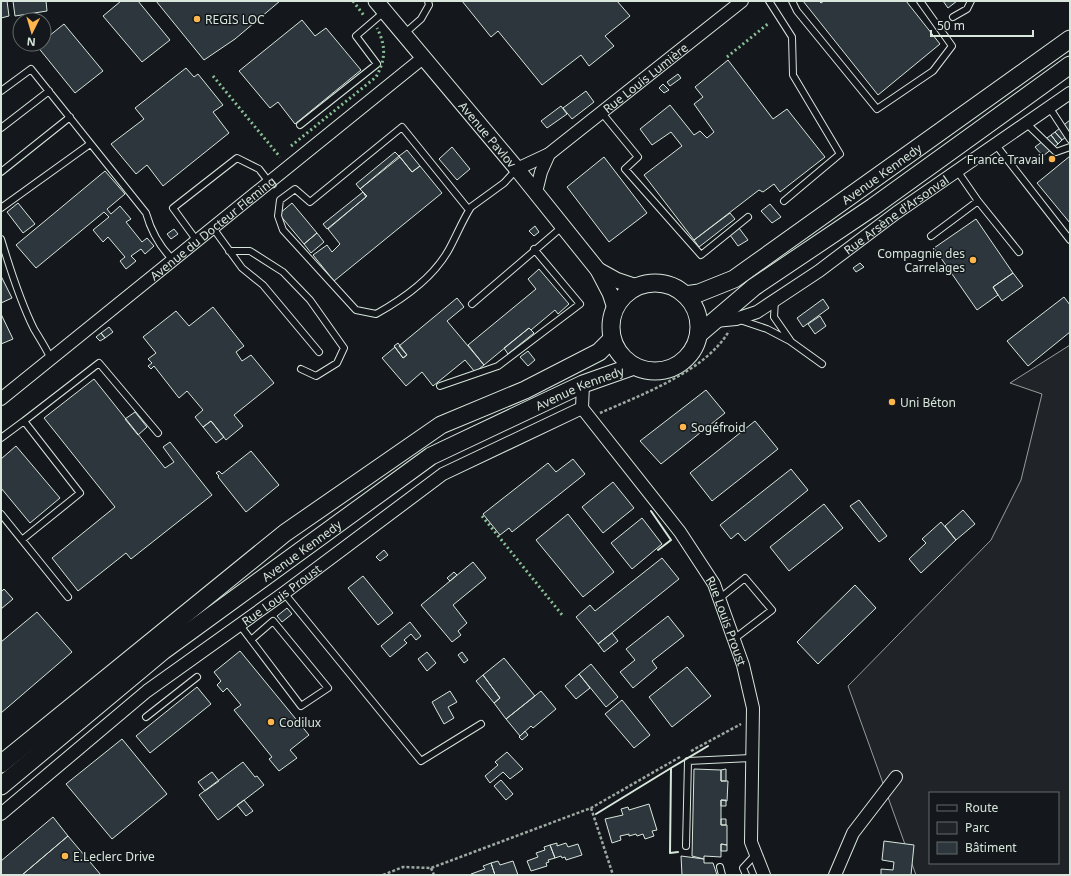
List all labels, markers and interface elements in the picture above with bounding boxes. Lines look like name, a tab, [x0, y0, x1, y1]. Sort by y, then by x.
place label: REGIS LOC	[205, 11, 265, 28]
north arrow	[12, 12, 52, 52]
scale bar	[931, 12, 1033, 38]
marker: REGIS LOC	[192, 14, 202, 24]
text: 50 m	[937, 17, 965, 34]
text: N	[26, 35, 36, 50]
street label: Rue Louis Lumière	[599, 39, 691, 117]
street label: Avenue Pavlov	[455, 98, 521, 172]
street label: Avenue Kennedy	[838, 139, 926, 208]
place label: France Travail	[967, 151, 1044, 168]
marker: France Travail	[1047, 154, 1057, 164]
street label: Rue Arsène d'Arsonval	[840, 171, 952, 258]
street label: Avenue du Docteur Fleming	[146, 172, 279, 284]
place label: Compagnie des Carrelages	[877, 245, 965, 276]
marker: Compagnie des Carrelages	[968, 255, 978, 265]
street label: Avenue Kennedy	[533, 361, 627, 414]
place label: Uni Béton	[900, 394, 956, 411]
marker: Uni Béton	[887, 397, 897, 407]
place label: Sogéfroid	[691, 419, 746, 436]
marker: Sogéfroid	[678, 422, 688, 432]
street label: Avenue Kennedy	[258, 515, 345, 585]
street label: Rue Louis Proust	[238, 559, 325, 629]
street label: Rue Louis Proust	[702, 572, 751, 669]
place label: Codilux	[279, 714, 322, 731]
marker: Codilux	[266, 717, 276, 727]
legend	[929, 792, 1059, 864]
text: Route	[965, 799, 998, 816]
text: Parc	[965, 819, 990, 836]
text: Bâtiment	[965, 839, 1017, 856]
place label: E.Leclerc Drive	[73, 848, 155, 865]
marker: E.Leclerc Drive	[60, 851, 70, 861]

